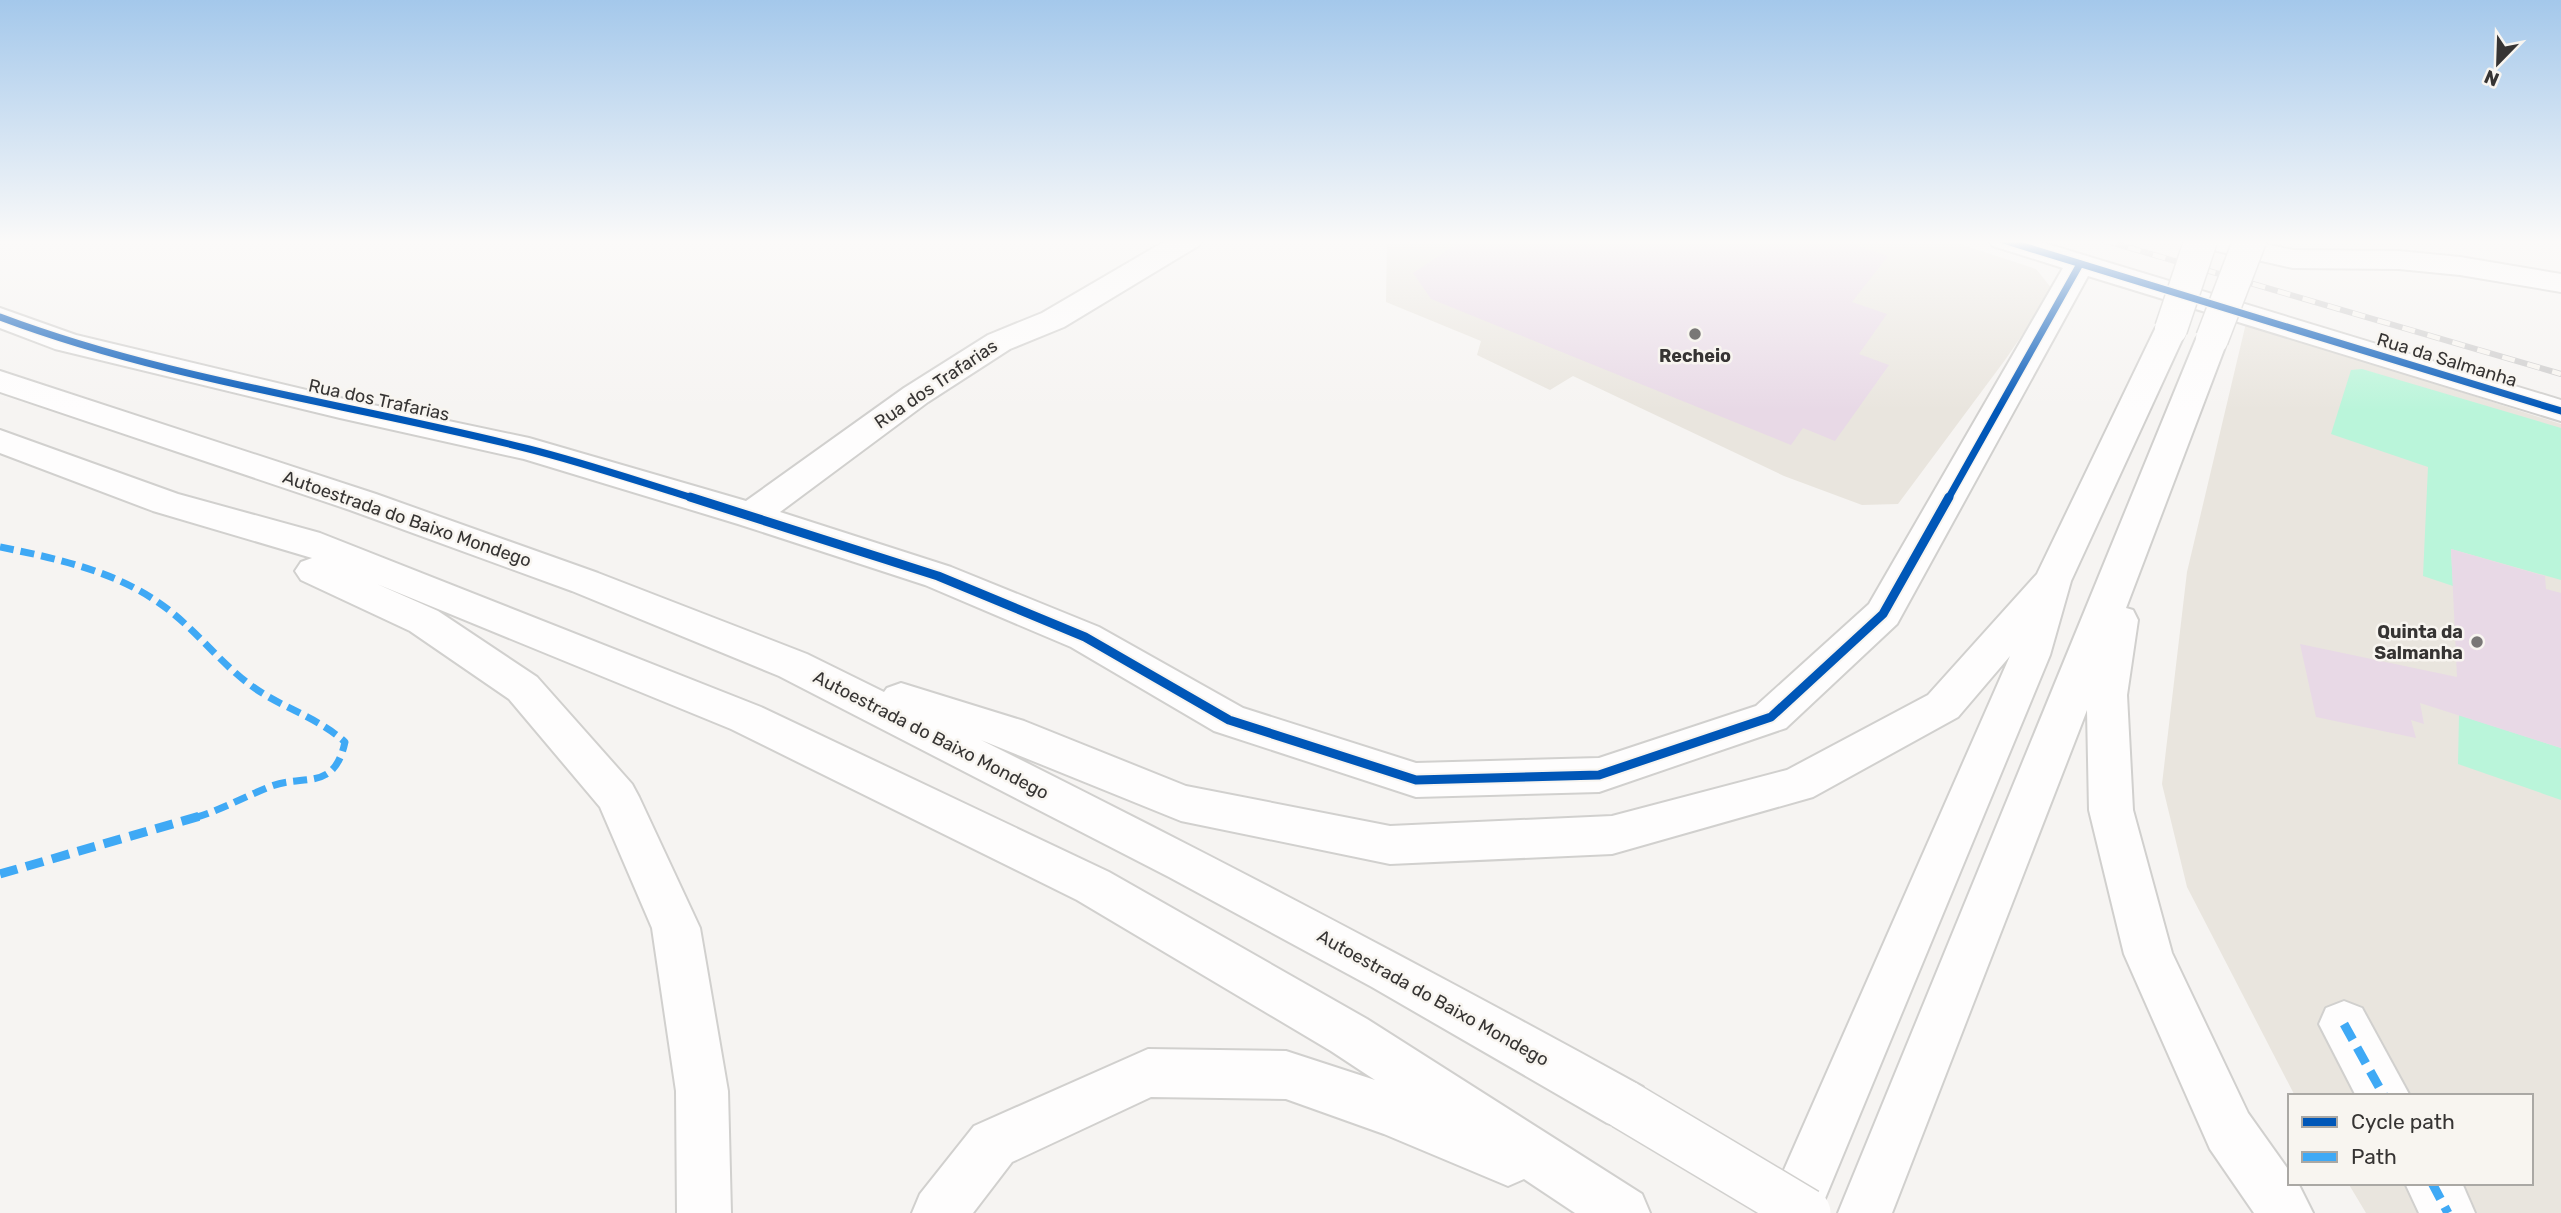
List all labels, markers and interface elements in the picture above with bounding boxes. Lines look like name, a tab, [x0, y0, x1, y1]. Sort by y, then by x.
north arrow	[2463, 28, 2533, 98]
text: N	[2481, 65, 2502, 91]
marker: Recheio	[1687, 326, 1703, 342]
street label: Rua da Salmanha	[2374, 328, 2520, 392]
street label: Rua dos Trafarias	[870, 335, 1002, 433]
place label: Recheio	[1659, 345, 1731, 367]
street label: Rua dos Trafarias	[306, 374, 452, 426]
street label: Autoestrada do Baixo Mondego	[280, 466, 534, 572]
place label: Quinta da Salmanha	[2374, 621, 2463, 664]
marker: Quinta da Salmanha	[2469, 634, 2485, 650]
street label: Autoestrada do Baixo Mondego	[810, 666, 1052, 804]
street label: Autoestrada do Baixo Mondego	[1313, 925, 1553, 1071]
legend	[2288, 1094, 2533, 1185]
text: Cycle path	[2351, 1109, 2455, 1134]
text: Path	[2351, 1144, 2397, 1169]

